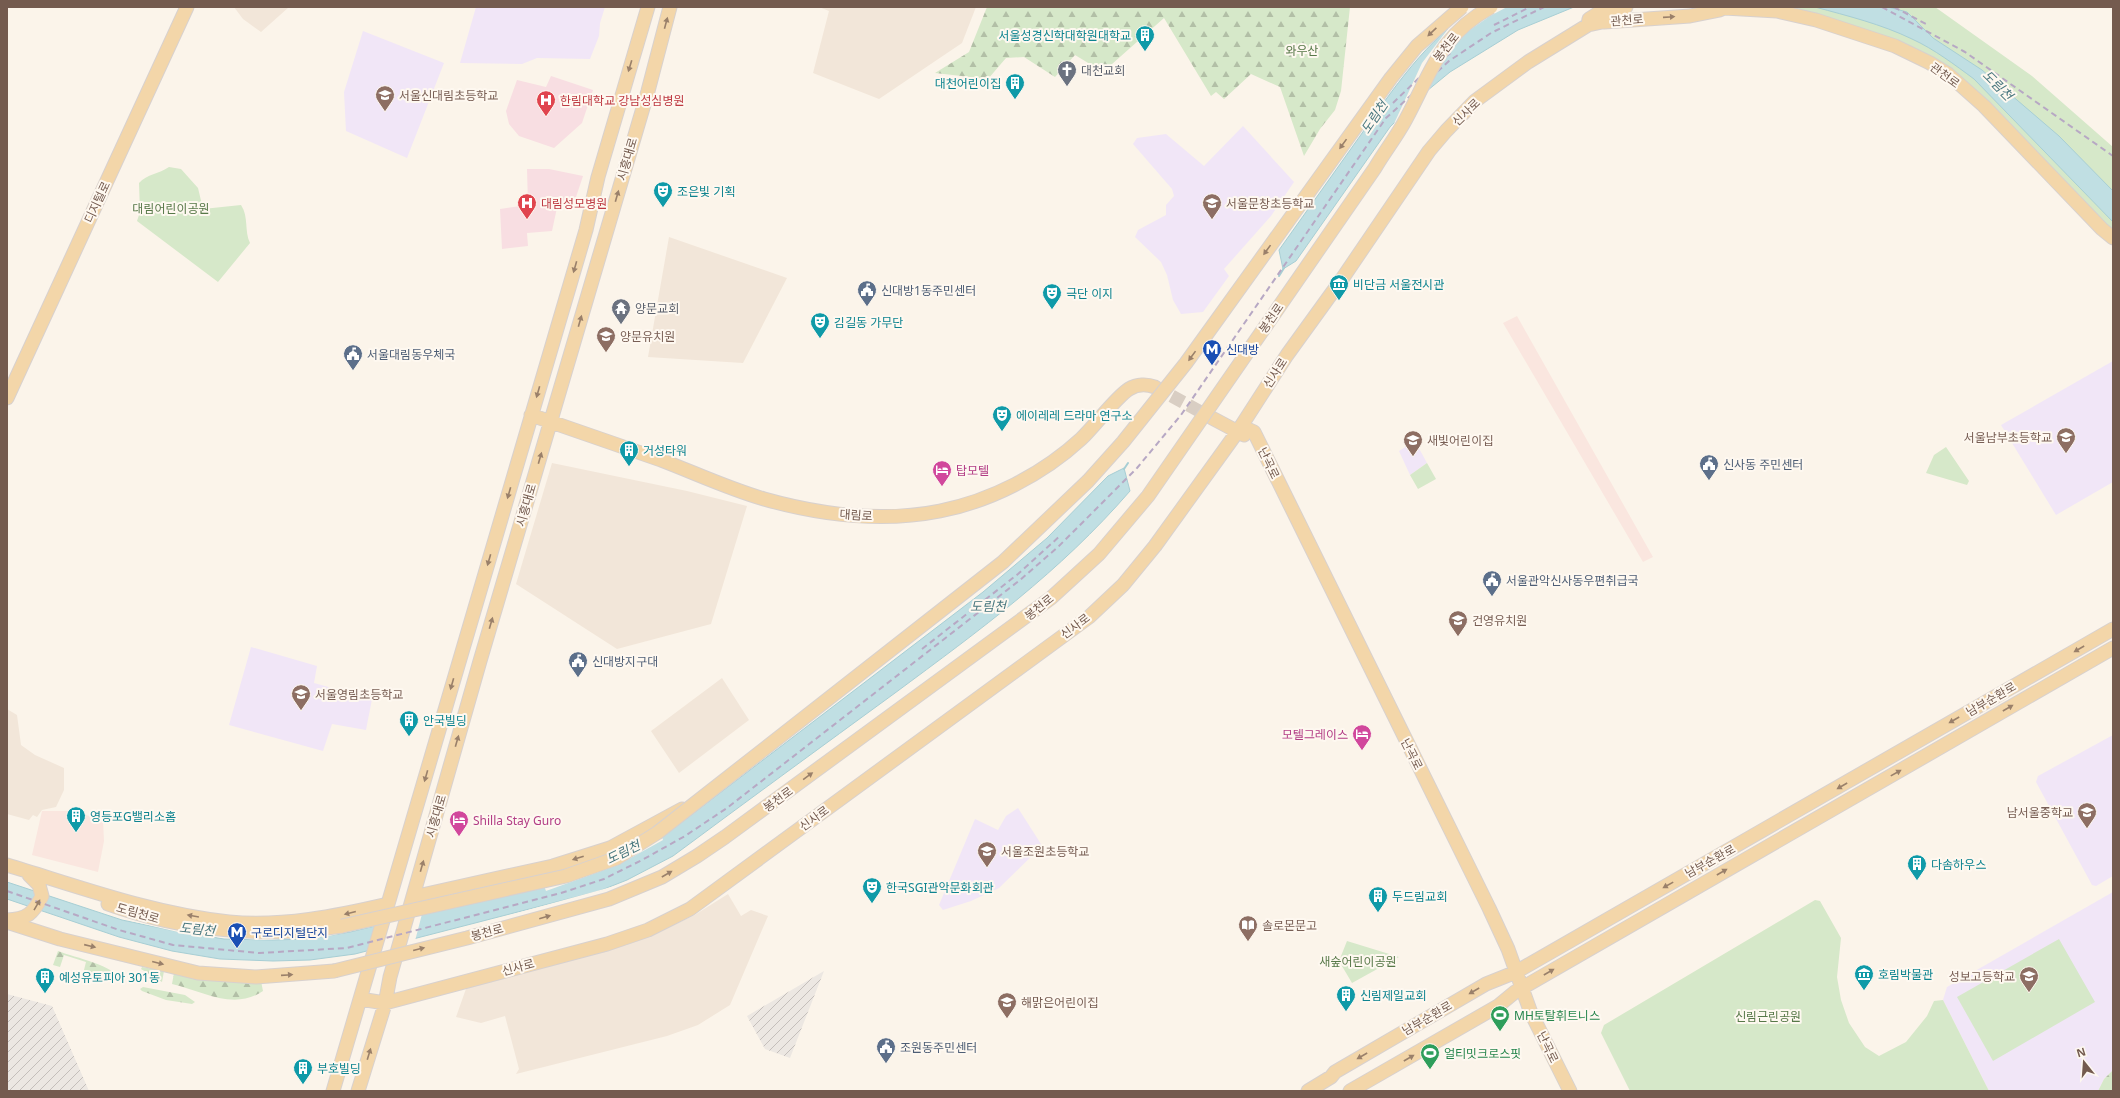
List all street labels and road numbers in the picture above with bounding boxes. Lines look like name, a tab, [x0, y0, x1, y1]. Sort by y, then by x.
street label: 관천로	[1610, 10, 1644, 30]
street label: 봉천로	[1429, 29, 1463, 65]
street label: 관천로	[1927, 58, 1963, 92]
street label: 신사로	[1448, 94, 1484, 130]
street label: 시흥대로	[613, 135, 641, 183]
street label: 디지털로	[80, 178, 114, 226]
street label: 봉천로	[1255, 300, 1287, 336]
street label: 신사로	[1259, 354, 1291, 392]
street label: 난곡로	[1254, 444, 1284, 482]
street label: 시흥대로	[512, 481, 540, 529]
street label: 대림로	[839, 505, 873, 525]
street label: 봉천로	[1021, 590, 1057, 624]
street label: 신사로	[1057, 609, 1093, 643]
street label: 남부순환로	[1963, 678, 2019, 720]
street label: 난곡로	[1397, 735, 1427, 773]
street label: 봉천로	[760, 782, 796, 816]
street label: 시흥대로	[422, 792, 450, 840]
street label: 신사로	[796, 801, 832, 835]
street label: 남부순환로	[1682, 840, 1738, 882]
street label: 도림천로	[114, 899, 162, 927]
street label: 봉천로	[469, 920, 505, 944]
street label: 신사로	[500, 955, 536, 979]
street label: 남부순환로	[1399, 997, 1455, 1039]
street label: 난곡로	[1533, 1028, 1563, 1066]

